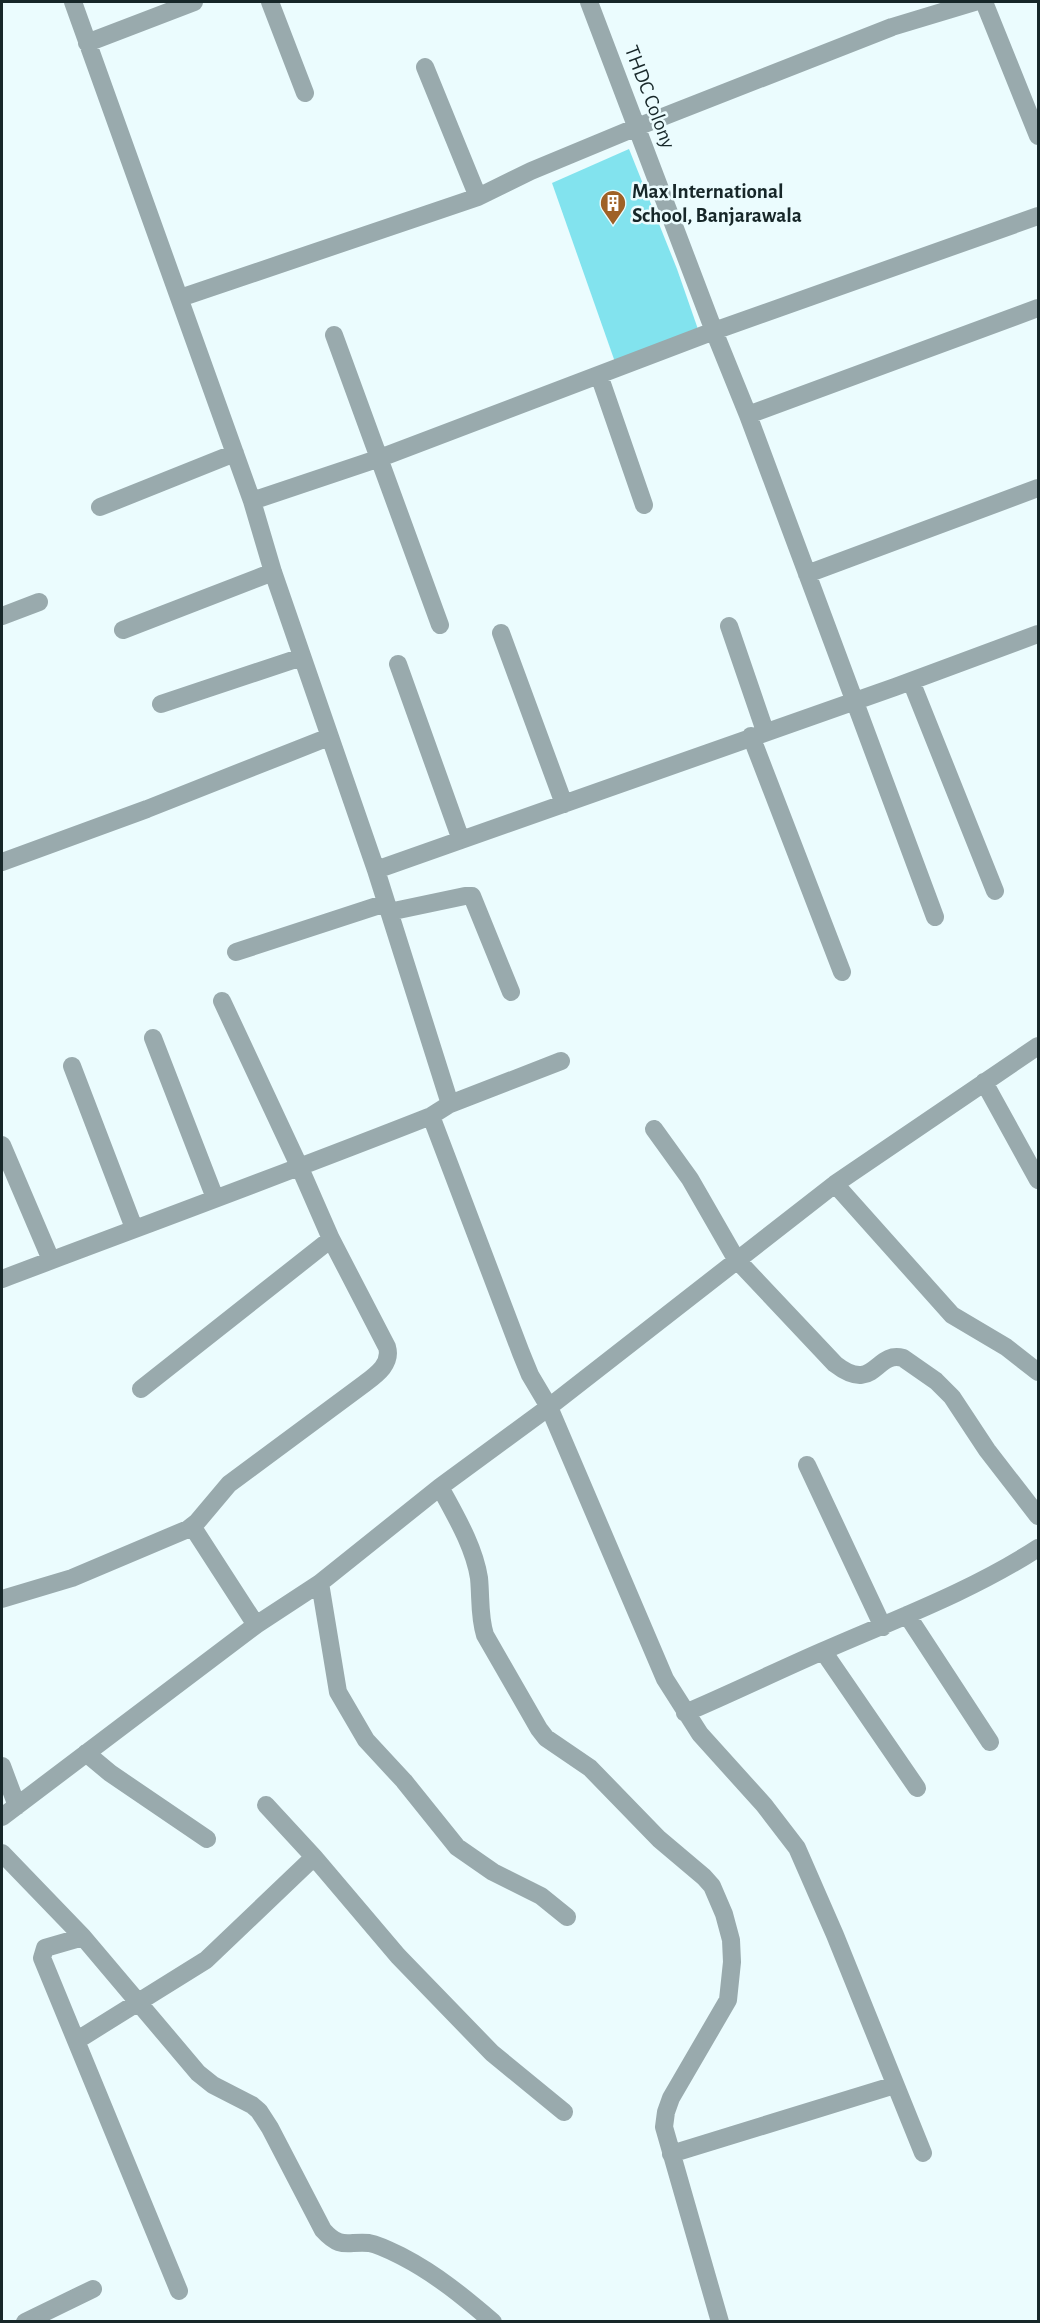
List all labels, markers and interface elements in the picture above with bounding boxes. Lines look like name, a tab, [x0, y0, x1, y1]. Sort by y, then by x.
street label: THDC Colony	[621, 43, 679, 151]
place label: Max International School, Banjarawala	[632, 181, 802, 226]
building icon: Max International School, Banjarawala	[598, 188, 628, 226]

